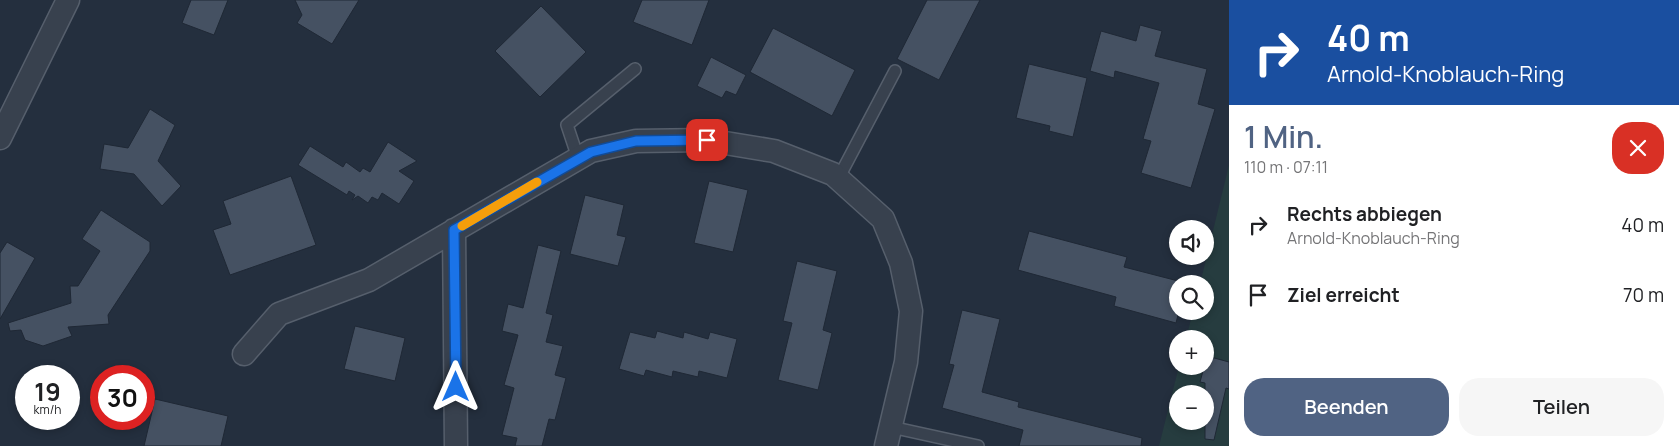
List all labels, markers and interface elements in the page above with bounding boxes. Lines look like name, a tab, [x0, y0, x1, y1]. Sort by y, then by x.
text: 40 m	[1327, 14, 1410, 62]
icon: right	[1244, 20, 1309, 85]
text: Arnold-Knoblauch-Ring	[1327, 59, 1564, 89]
text: 1 Min.	[1244, 116, 1323, 157]
pin	[686, 119, 728, 161]
button: close	[1612, 122, 1664, 174]
icon: arrive	[693, 126, 721, 154]
text: 110 m · 07:11	[1244, 156, 1328, 178]
text: Rechts abbiegen	[1287, 201, 1442, 227]
icon: right	[1244, 211, 1272, 239]
text: 40 m	[1621, 212, 1664, 238]
map controls	[1169, 220, 1214, 430]
button: sound	[1169, 220, 1214, 265]
text: Arnold-Knoblauch-Ring	[1287, 227, 1460, 249]
button: search	[1169, 275, 1214, 320]
icon: arrive	[1244, 281, 1272, 309]
text: Ziel erreicht	[1287, 282, 1400, 308]
text: 70 m	[1623, 282, 1664, 308]
button: +	[1169, 330, 1214, 375]
position arrow	[429, 360, 481, 412]
speed limit sign: 30	[90, 365, 155, 430]
text: 19	[34, 374, 61, 409]
button: Beenden	[1244, 378, 1449, 436]
button: Teilen	[1459, 378, 1664, 436]
button: −	[1169, 385, 1214, 430]
text: km/h	[34, 401, 61, 418]

